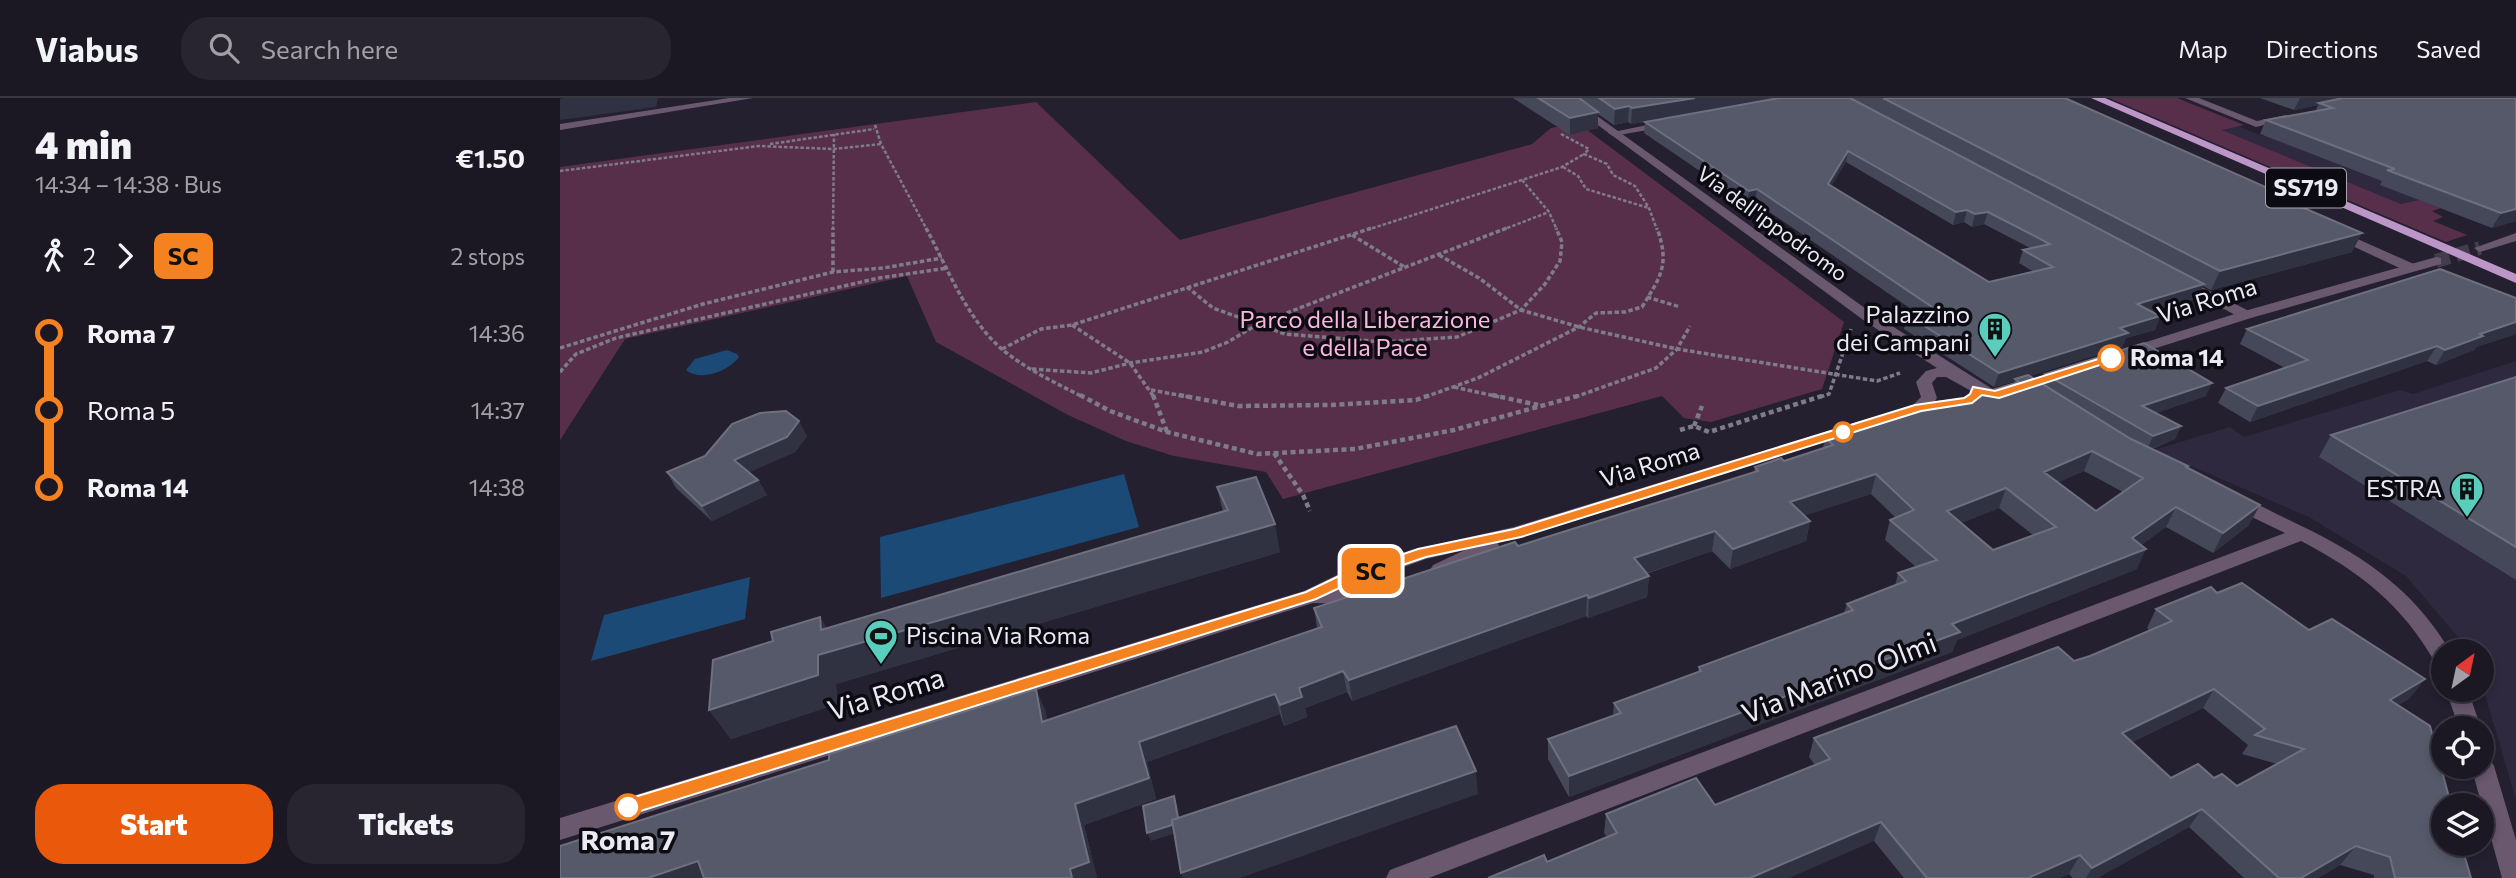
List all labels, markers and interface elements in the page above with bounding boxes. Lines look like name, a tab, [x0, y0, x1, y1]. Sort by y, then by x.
search box	[181, 17, 671, 80]
text: Viabus	[35, 28, 139, 69]
icon: search	[205, 29, 243, 67]
text: Search here	[261, 33, 398, 64]
text: Map	[2178, 34, 2228, 63]
text: Directions	[2266, 34, 2378, 63]
text: Saved	[2416, 34, 2481, 63]
text: 4 min	[35, 120, 132, 167]
text: €1.50	[456, 142, 525, 173]
street label: Via dell'ippodromo	[1693, 160, 1853, 286]
road number: SS719	[2266, 169, 2346, 208]
text: 14:34 – 14:38 · Bus	[35, 170, 222, 198]
icon: walk	[35, 237, 73, 275]
icon: forward	[106, 237, 144, 275]
text: SC	[168, 241, 199, 270]
text: 2	[83, 242, 96, 270]
text: 2 stops	[451, 242, 525, 270]
street label: Via Roma	[2153, 271, 2260, 328]
place label: Palazzino dei Campani	[1836, 299, 1970, 356]
park label: Parco della Liberazione e della Pace	[1240, 304, 1490, 361]
building icon: Palazzino dei Campani	[1976, 310, 2014, 359]
text: Roma 7	[87, 317, 175, 348]
text: 14:36	[469, 319, 525, 347]
place label: Roma 14	[2130, 342, 2224, 371]
marker: Roma 14	[2098, 345, 2124, 371]
text: Roma 5	[87, 394, 175, 425]
text: 14:37	[471, 396, 525, 424]
unlabelled marker	[1833, 422, 1853, 442]
street label: Via Roma	[1596, 435, 1703, 492]
building icon: ESTRA	[2448, 470, 2486, 519]
text: Roma 14	[87, 471, 189, 502]
text: 14:38	[469, 473, 525, 501]
place label: ESTRA	[2366, 473, 2442, 502]
line badge: SC	[1340, 548, 1402, 594]
text: SC	[1356, 556, 1386, 585]
sports icon: Piscina Via Roma	[862, 617, 900, 666]
place label: Piscina Via Roma	[906, 620, 1090, 649]
street label: Via Marino Olmi	[1737, 624, 1941, 730]
north arrow	[2431, 639, 2494, 702]
map controls	[2431, 639, 2494, 856]
street label: Via Roma	[823, 659, 948, 727]
button: locate	[2431, 716, 2494, 779]
button: Start	[35, 784, 273, 864]
button: Tickets	[287, 784, 525, 864]
button: layers	[2431, 793, 2494, 856]
marker: Roma 7	[615, 794, 641, 820]
place label: Roma 7	[581, 822, 676, 856]

